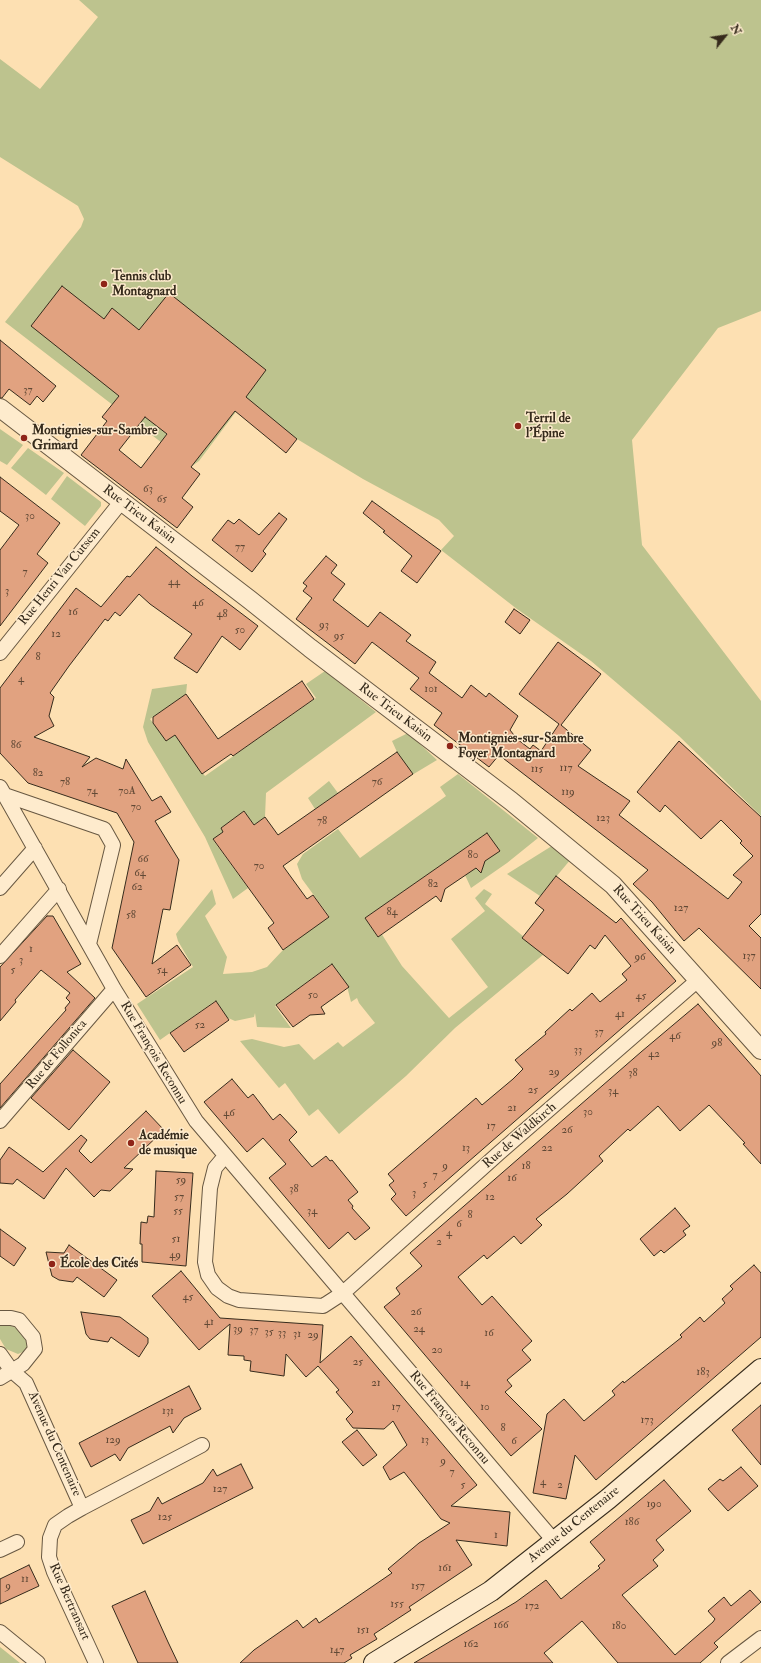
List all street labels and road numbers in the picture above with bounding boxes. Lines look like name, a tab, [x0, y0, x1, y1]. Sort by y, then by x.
street label: Rue Trieu Kaisin	[99, 482, 179, 548]
street label: Rue Henri Van Cutsem	[16, 525, 104, 629]
street label: Rue Trieu Kaisin	[355, 680, 435, 746]
street label: Rue Trieu Kaisin	[609, 882, 679, 958]
street label: Rue François Reconnu	[116, 999, 190, 1107]
street label: Rue de Follonica	[23, 1017, 91, 1093]
street label: Rue de Waldkirch	[480, 1100, 560, 1172]
street label: Rue François Reconnu	[405, 1368, 493, 1468]
street label: Avenue du Centenaire	[24, 1389, 84, 1499]
street label: Avenue du Centenaire	[525, 1483, 623, 1567]
street label: Rue Bertransart	[45, 1561, 93, 1643]

